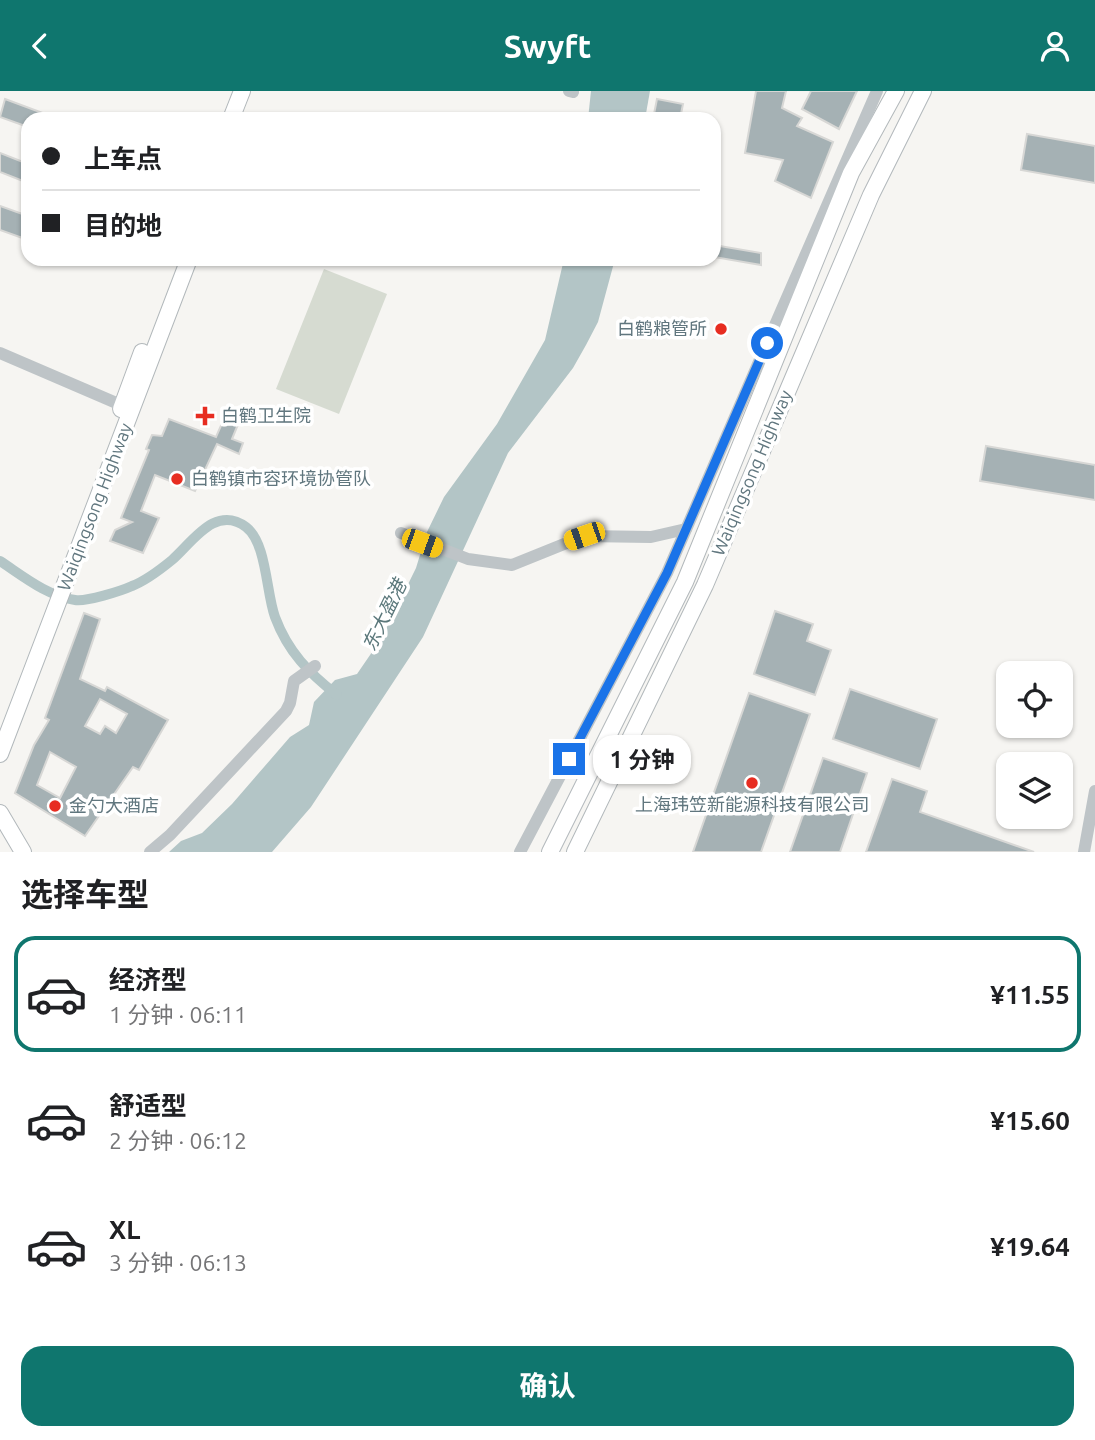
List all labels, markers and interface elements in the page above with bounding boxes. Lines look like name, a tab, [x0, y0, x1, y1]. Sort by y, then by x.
icon: back	[21, 27, 59, 65]
icon: person	[1036, 27, 1074, 65]
text: Swyft	[504, 28, 591, 64]
text: 上车点	[84, 144, 162, 173]
text: 目的地	[84, 211, 162, 240]
place label: 白鹤粮管所	[617, 318, 707, 338]
marker: 白鹤粮管所	[713, 321, 729, 337]
route start	[751, 327, 783, 359]
street label: Waiqingsong Highway	[707, 387, 795, 558]
place label: 白鹤卫生院	[221, 405, 311, 425]
marker: 白鹤卫生院	[195, 406, 215, 426]
street label: Waiqingsong Highway	[53, 420, 135, 593]
place label: 白鹤镇市容环境协管队	[191, 468, 371, 488]
marker: 白鹤镇市容环境协管队	[169, 471, 185, 487]
car	[561, 519, 608, 553]
car	[399, 526, 446, 560]
water label: 东大盈港	[357, 573, 412, 654]
map controls	[996, 661, 1073, 829]
button: locate	[996, 661, 1073, 738]
callout: 1 分钟	[594, 735, 692, 783]
route end	[553, 743, 585, 775]
text: 1 分钟	[610, 747, 674, 772]
button: layers	[996, 752, 1073, 829]
marker: 上海玮笠新能源科技有限公司	[744, 775, 760, 791]
place label: 上海玮笠新能源科技有限公司	[635, 794, 869, 814]
place label: 金勺大酒店	[69, 795, 159, 815]
marker: 金勺大酒店	[47, 798, 63, 814]
text: 选择车型	[21, 876, 149, 912]
icon: car	[25, 963, 88, 1026]
text: 经济型	[109, 965, 187, 994]
text: ¥11.55	[990, 980, 1070, 1009]
text: 1 分钟 · 06:11	[109, 1002, 247, 1027]
icon: car	[25, 1089, 88, 1152]
text: 舒适型	[109, 1091, 187, 1120]
text: ¥15.60	[990, 1106, 1070, 1135]
text: 2 分钟 · 06:12	[109, 1128, 247, 1153]
icon: car	[25, 1215, 88, 1278]
text: XL	[109, 1215, 140, 1244]
text: ¥19.64	[990, 1232, 1070, 1261]
text: 3 分钟 · 06:13	[109, 1250, 247, 1275]
button: 确认	[21, 1346, 1074, 1426]

